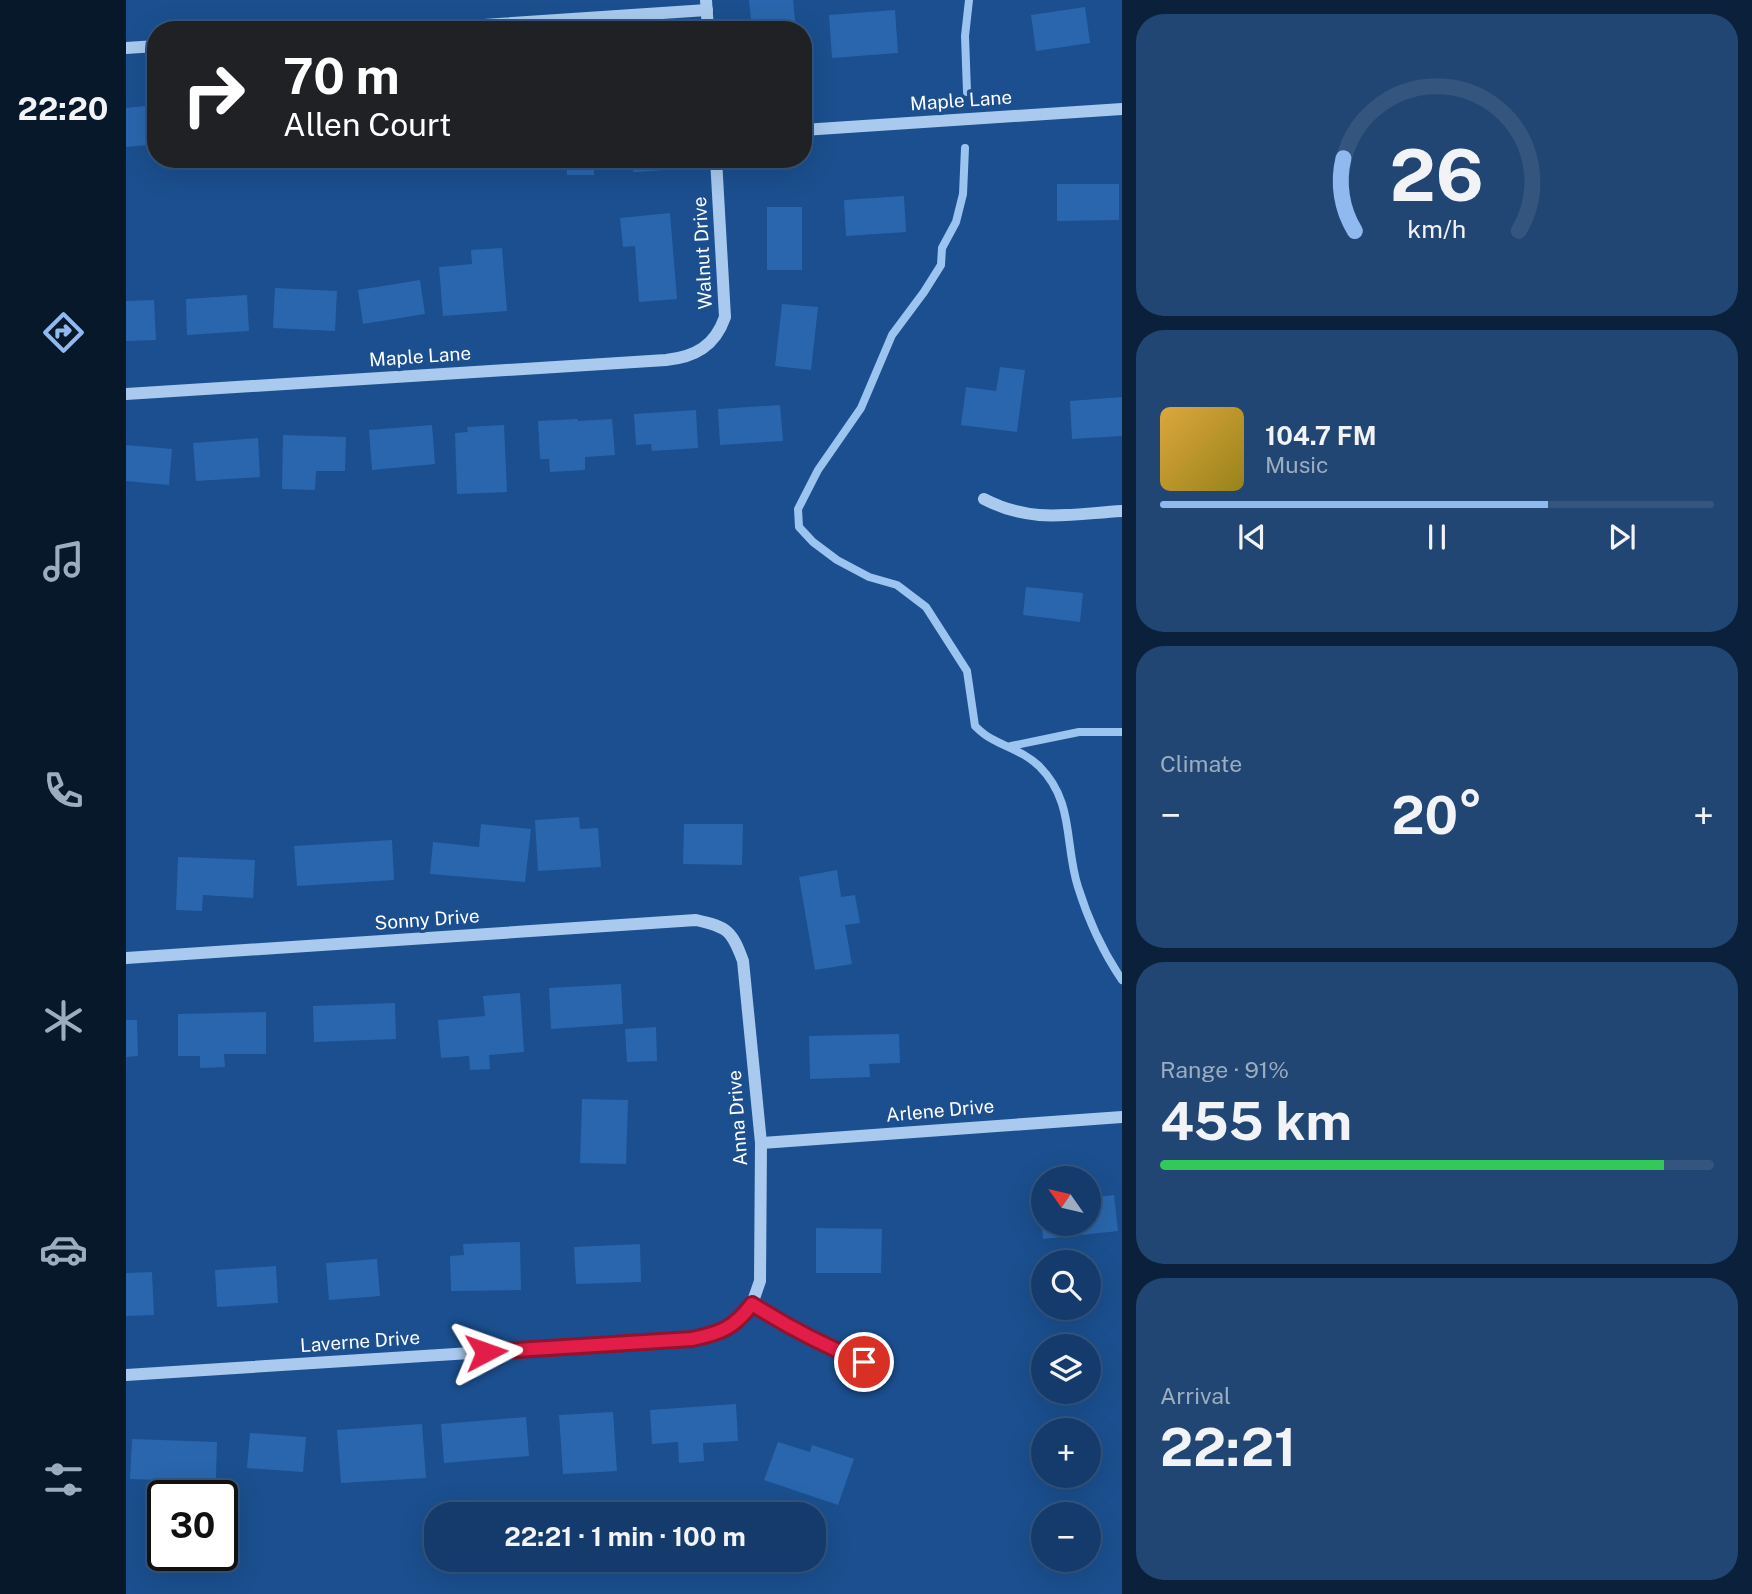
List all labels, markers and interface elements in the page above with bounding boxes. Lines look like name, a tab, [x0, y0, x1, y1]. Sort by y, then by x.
text: 70 m	[283, 47, 400, 105]
icon: right	[168, 49, 259, 140]
street label: Maple Lane	[909, 85, 1013, 115]
text: 22:20	[18, 90, 108, 127]
text: Allen Court	[283, 106, 452, 143]
text: 26	[1390, 132, 1484, 217]
street label: Walnut Drive	[688, 196, 716, 310]
text: km/h	[1408, 214, 1466, 244]
icon: directions	[39, 308, 88, 357]
street label: Maple Lane	[368, 341, 472, 371]
text: 104.7 FM	[1265, 420, 1377, 451]
text: Music	[1265, 451, 1329, 478]
icon: previous	[1233, 518, 1271, 556]
icon: pause	[1418, 518, 1456, 556]
icon: next	[1603, 518, 1641, 556]
icon: music	[39, 537, 88, 586]
text: Climate	[1160, 750, 1242, 777]
icon: phone	[39, 766, 88, 815]
text: 20°	[1391, 785, 1483, 846]
text: −	[1160, 793, 1181, 838]
text: +	[1693, 793, 1714, 838]
street label: Sonny Drive	[374, 904, 480, 934]
icon: climate	[39, 996, 88, 1045]
text: Range · 91%	[1160, 1056, 1289, 1083]
street label: Anna Drive	[723, 1069, 751, 1167]
text: 455 km	[1160, 1091, 1352, 1152]
street label: Arlene Drive	[885, 1094, 995, 1126]
north arrow	[1031, 1166, 1101, 1236]
map controls	[1031, 1166, 1101, 1572]
icon: car	[39, 1225, 88, 1274]
button: search	[1031, 1250, 1101, 1320]
position arrow	[449, 1315, 523, 1389]
street label: Laverne Drive	[299, 1326, 421, 1356]
pin	[834, 1332, 894, 1392]
button: layers	[1031, 1334, 1101, 1404]
icon: arrive	[845, 1343, 883, 1381]
text: Arrival	[1160, 1382, 1231, 1409]
text: 22:21	[1160, 1417, 1296, 1478]
button: +	[1031, 1418, 1101, 1488]
icon: filters	[39, 1455, 88, 1504]
speed limit sign: 30	[147, 1480, 238, 1571]
button: −	[1031, 1502, 1101, 1572]
text: 22:21 · 1 min · 100 m	[504, 1521, 746, 1552]

